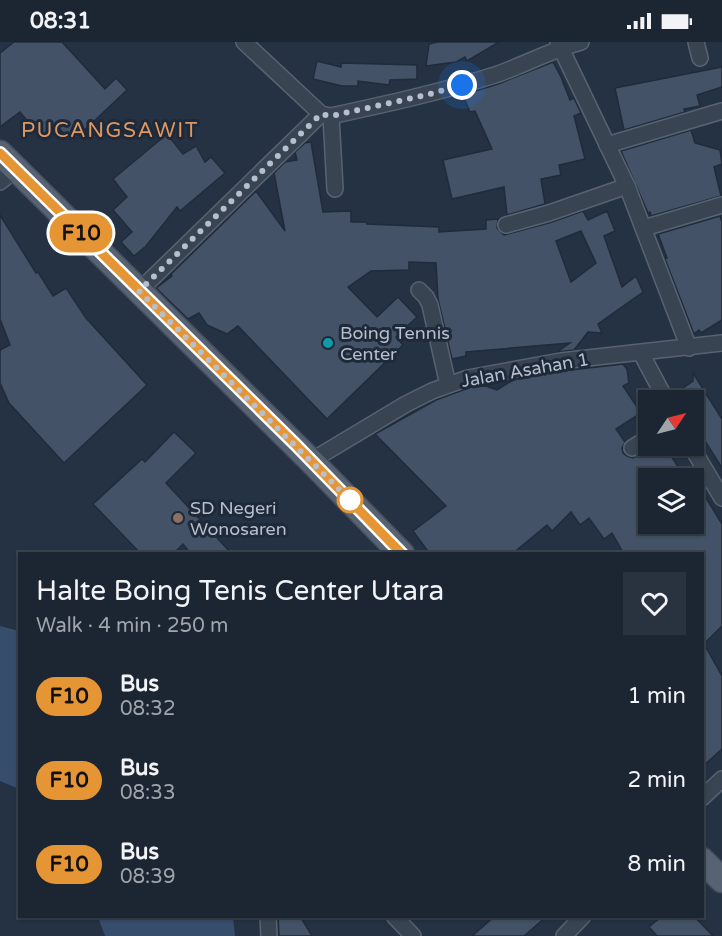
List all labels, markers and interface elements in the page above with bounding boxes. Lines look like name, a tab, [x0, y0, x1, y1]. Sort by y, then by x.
text: 08:31	[30, 8, 91, 34]
your location	[447, 70, 477, 100]
district label: PUCANGSAWIT	[21, 118, 199, 143]
line badge: F10	[46, 214, 116, 252]
text: F10	[61, 221, 101, 246]
place label: Boing Tennis Center	[340, 322, 450, 365]
marker: Boing Tennis Center	[321, 336, 335, 350]
street label: Jalan Asahan 1	[460, 348, 590, 392]
north arrow	[638, 390, 704, 456]
map controls	[638, 390, 704, 534]
button: layers	[638, 468, 704, 534]
unlabelled marker	[337, 487, 363, 513]
place label: SD Negeri Wonosaren	[190, 497, 287, 540]
marker: SD Negeri Wonosaren	[171, 511, 185, 525]
button: heart	[623, 572, 686, 635]
text: Halte Boing Tenis Center Utara	[36, 574, 444, 608]
text: Walk · 4 min · 250 m	[36, 614, 228, 638]
text: Bus	[120, 671, 159, 697]
text: 1 min	[627, 683, 686, 709]
text: F10	[49, 684, 89, 709]
text: 08:32	[120, 697, 175, 721]
text: Bus	[120, 755, 159, 781]
text: 2 min	[627, 767, 686, 793]
text: F10	[49, 768, 89, 793]
text: 08:33	[120, 781, 175, 805]
text: Bus	[120, 839, 159, 865]
text: 8 min	[627, 851, 686, 877]
text: F10	[49, 852, 89, 877]
text: 08:39	[120, 865, 175, 889]

